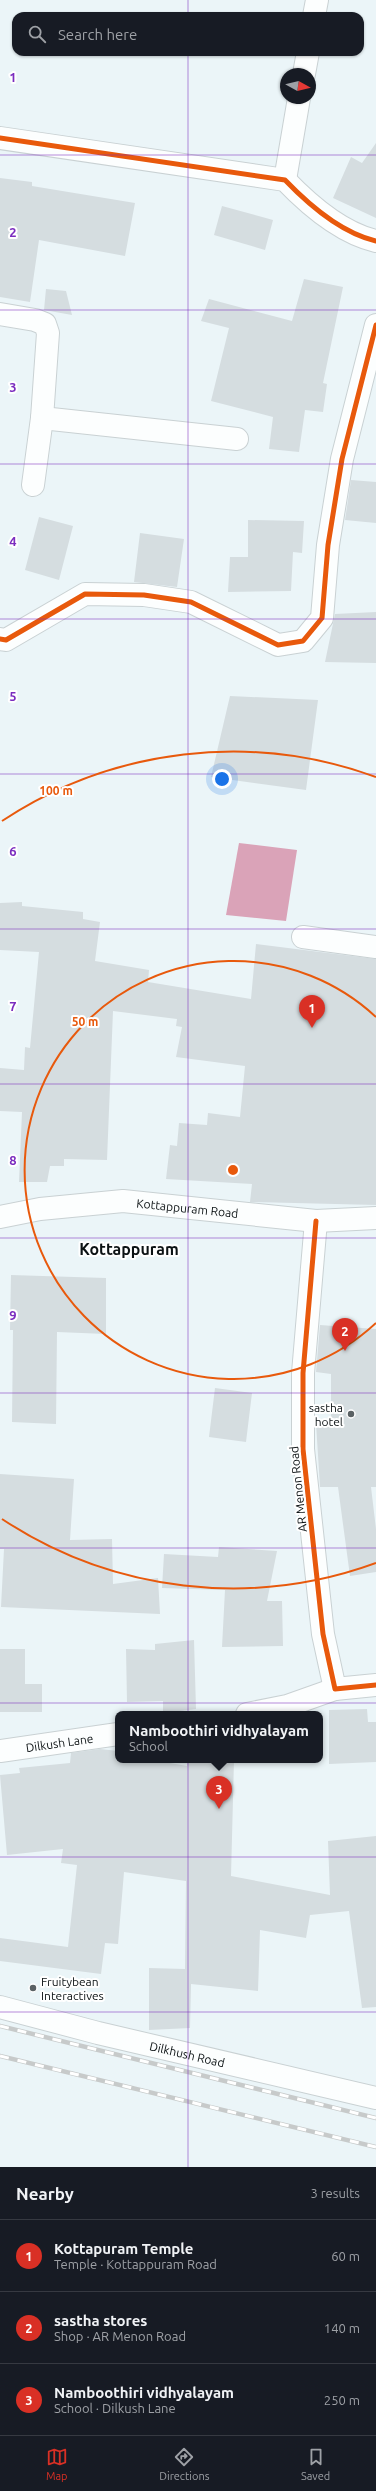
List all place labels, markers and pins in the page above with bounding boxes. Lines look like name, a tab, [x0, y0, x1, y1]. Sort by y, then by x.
pin: 1	[299, 995, 325, 1028]
centre of rings	[226, 1163, 240, 1177]
pin: 2	[332, 1318, 358, 1351]
place label: sastha hotel	[309, 1401, 343, 1428]
marker: sastha hotel	[346, 1409, 356, 1419]
pin: 3	[206, 1776, 232, 1809]
place label: Fruitybean Interactives	[41, 1975, 104, 2002]
marker: Fruitybean Interactives	[28, 1983, 38, 1993]

